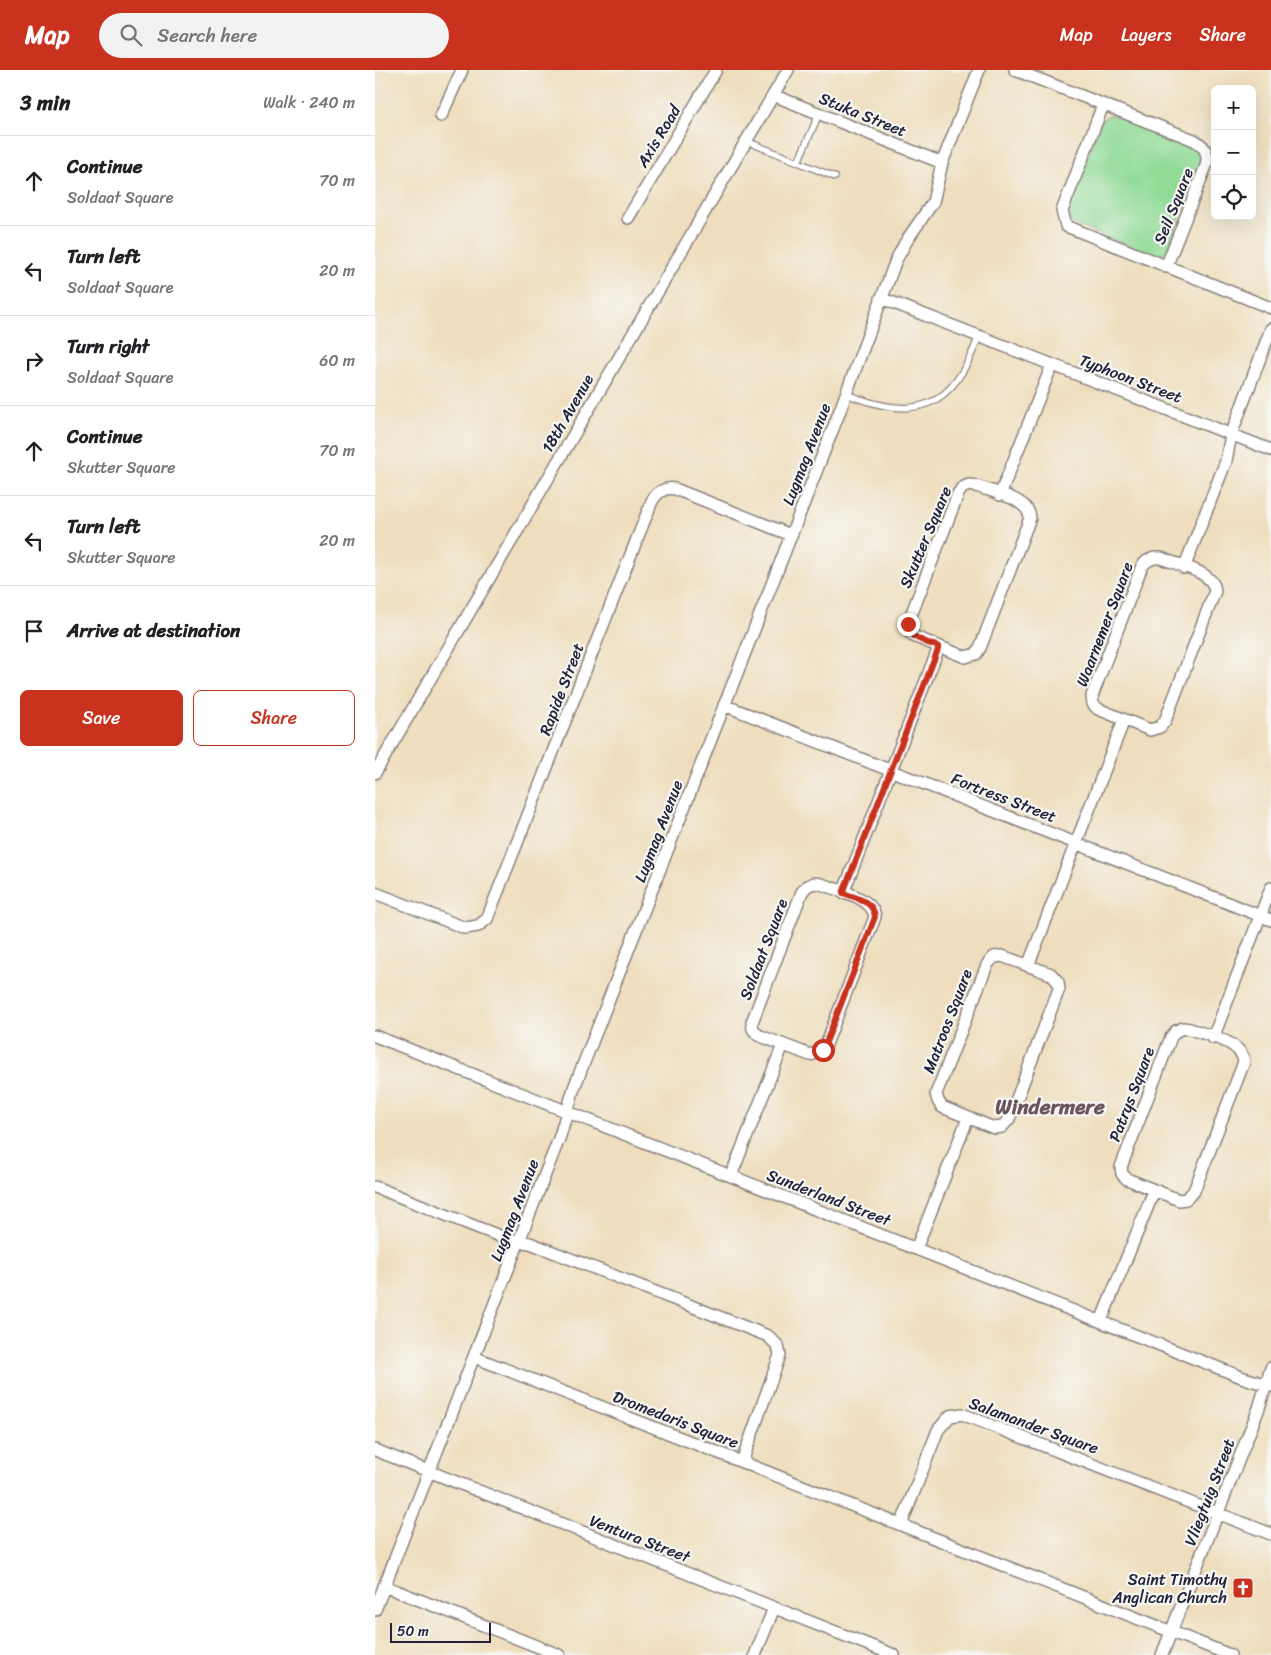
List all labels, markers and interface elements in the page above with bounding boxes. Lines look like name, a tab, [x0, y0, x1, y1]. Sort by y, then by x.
search box	[99, 13, 449, 58]
text: Map	[25, 14, 69, 56]
text: Search here	[157, 19, 257, 52]
text: Map	[1060, 19, 1093, 51]
text: Layers	[1121, 19, 1172, 51]
text: Share	[1200, 19, 1246, 51]
icon: search	[117, 21, 145, 49]
text: 3 min	[20, 84, 70, 122]
street label: Stuka Street	[815, 84, 911, 145]
map controls	[1211, 85, 1256, 220]
button: +	[1211, 85, 1256, 130]
text: Walk · 240 m	[263, 88, 355, 117]
street label: Axis Road	[628, 98, 689, 174]
button: −	[1211, 130, 1256, 175]
text: Continue	[67, 150, 143, 183]
street label: Seil Square	[1145, 163, 1202, 249]
text: 70 m	[319, 166, 355, 195]
icon: ahead	[20, 167, 48, 195]
button: locate	[1211, 175, 1256, 220]
text: Soldaat Square	[67, 183, 174, 212]
text: Turn left	[67, 240, 140, 273]
text: 20 m	[319, 256, 355, 285]
icon: left	[20, 257, 48, 285]
text: Soldaat Square	[67, 273, 174, 302]
text: Turn right	[67, 330, 149, 363]
text: 60 m	[319, 346, 355, 375]
street label: Typhoon Street	[1075, 346, 1187, 411]
icon: right	[20, 347, 48, 375]
text: Soldaat Square	[67, 363, 174, 392]
street label: 18th Avenue	[533, 368, 602, 458]
street label: Lugmag Avenue	[774, 399, 839, 510]
text: Continue	[67, 420, 143, 453]
text: 70 m	[319, 436, 355, 465]
icon: ahead	[20, 437, 48, 465]
text: Skutter Square	[67, 453, 176, 482]
street label: Skutter Square	[891, 482, 960, 593]
text: Turn left	[67, 510, 140, 543]
text: 20 m	[319, 526, 355, 555]
icon: left	[20, 527, 48, 555]
text: Skutter Square	[67, 543, 176, 572]
street label: Waarnemer Square	[1067, 557, 1142, 691]
route end	[897, 613, 920, 636]
text: Arrive at destination	[67, 614, 240, 647]
icon: arrive	[20, 617, 48, 645]
street label: Rapide Street	[530, 639, 592, 740]
button: Save	[20, 690, 183, 746]
button: Share	[193, 690, 355, 746]
street label: Fortress Street	[947, 764, 1061, 831]
street label: Lugmag Avenue	[626, 776, 691, 887]
street label: Soldaat Square	[731, 894, 796, 1004]
street label: Matroos Square	[914, 964, 981, 1078]
route start	[812, 1039, 835, 1062]
street label: Patrys Square	[1100, 1042, 1163, 1146]
district label: Windermere	[995, 1088, 1105, 1126]
street label: Lugmag Avenue	[482, 1155, 547, 1266]
street label: Sunderland Street	[763, 1160, 896, 1235]
street label: Dromedaris Square	[609, 1382, 743, 1457]
street label: Salamander Square	[965, 1389, 1103, 1462]
street label: Vliegtuig Street	[1176, 1434, 1243, 1550]
street label: Ventura Street	[585, 1506, 695, 1571]
place label: Saint Timothy Anglican Church	[1111, 1565, 1228, 1612]
church icon: Saint Timothy Anglican Church	[1231, 1576, 1255, 1600]
text: 50 m	[397, 1619, 429, 1644]
scale bar	[390, 1620, 491, 1643]

